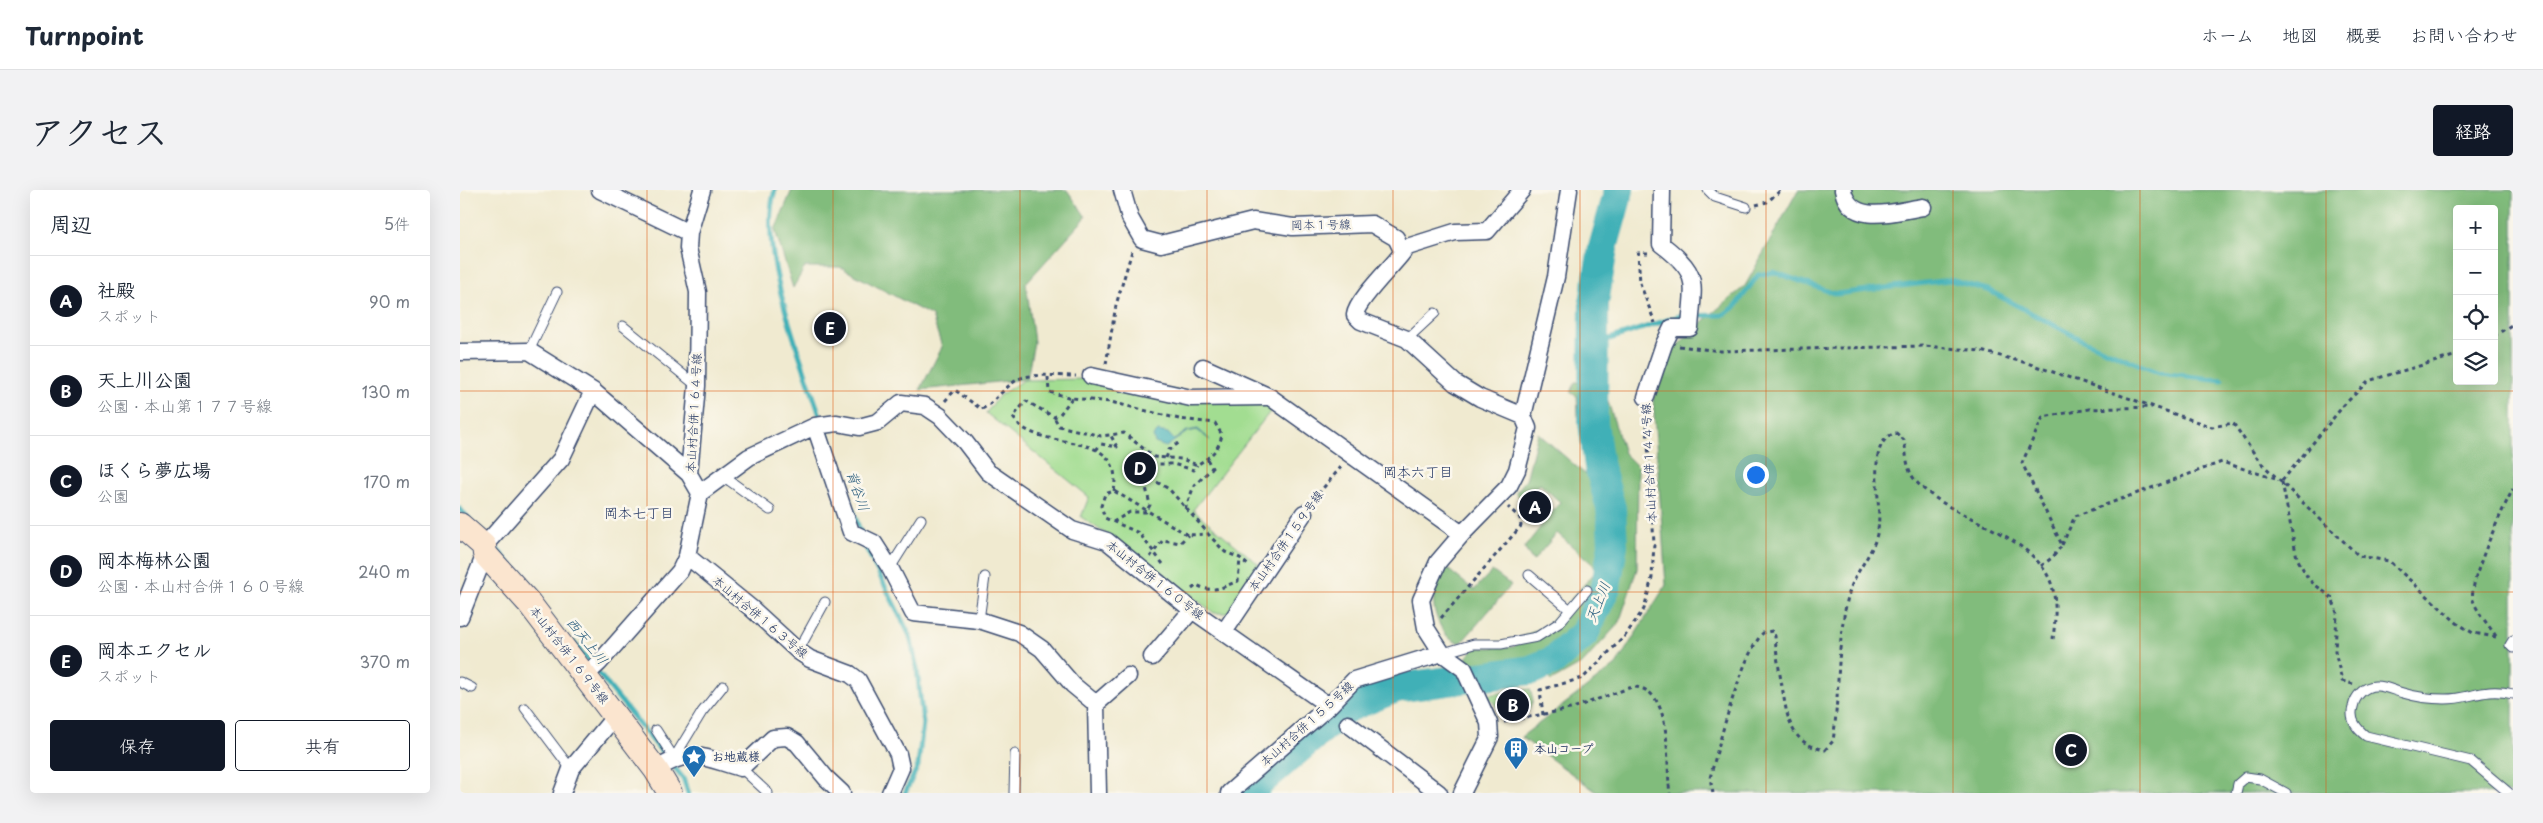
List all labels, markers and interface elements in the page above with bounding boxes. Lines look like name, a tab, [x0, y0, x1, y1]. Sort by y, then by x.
text: Turnpoint	[25, 17, 144, 53]
text: ホーム	[2201, 21, 2254, 48]
text: 地図	[2282, 21, 2318, 48]
text: 概要	[2346, 21, 2382, 48]
text: お問い合わせ	[2410, 21, 2518, 48]
text: アクセス	[30, 104, 168, 157]
button: 経路	[2433, 105, 2513, 156]
map controls	[2453, 205, 2498, 385]
button: +	[2453, 205, 2498, 250]
text: 周辺	[50, 207, 92, 239]
text: 5件	[384, 211, 410, 235]
street label: 岡本１号線	[1291, 214, 1351, 234]
button: −	[2453, 250, 2498, 295]
text: 社殿	[97, 275, 135, 303]
text: A	[60, 289, 72, 313]
text: 90 m	[369, 289, 410, 313]
button: locate	[2453, 295, 2498, 340]
text: スポット	[97, 303, 161, 327]
pin: E	[814, 309, 846, 347]
button: layers	[2453, 340, 2498, 385]
street label: 本山村合併１６４号線	[681, 353, 705, 473]
text: 天上川公園	[97, 365, 192, 393]
text: B	[61, 379, 71, 403]
text: 130 m	[362, 379, 410, 403]
text: 公園 · 本山第１７７号線	[97, 393, 272, 417]
street label: 本山村合併１４４号線	[1636, 403, 1660, 523]
pin: D	[1124, 449, 1156, 487]
text: ほくら夢広場	[97, 455, 211, 483]
district label: 岡本六丁目	[1383, 461, 1453, 482]
your location	[1743, 462, 1769, 488]
water label: 背谷川	[842, 468, 875, 514]
text: C	[60, 469, 72, 493]
text: 170 m	[364, 469, 410, 493]
text: 公園	[97, 483, 129, 507]
street label: 本山村合併１５９号線	[1243, 486, 1327, 595]
pin: A	[1519, 488, 1551, 526]
district label: 岡本七丁目	[604, 502, 674, 523]
street label: 本山村合併１６０号線	[1103, 535, 1208, 623]
text: 岡本梅林公園	[97, 545, 211, 573]
text: D	[60, 559, 72, 583]
text: 240 m	[358, 559, 410, 583]
street label: 本山村合併１６３号線	[709, 571, 812, 662]
text: 公園 · 本山村合併１６０号線	[97, 573, 304, 597]
water label: 天上川	[1580, 578, 1615, 625]
street label: 本山村合併１６９号線	[526, 602, 614, 707]
water label: 西天上川	[562, 612, 613, 669]
text: 岡本エクセル	[97, 635, 212, 663]
text: E	[61, 649, 71, 673]
text: 370 m	[360, 649, 410, 673]
text: スポット	[97, 663, 161, 687]
street label: 本山村合併１５５号線	[1256, 676, 1357, 770]
pin: B	[1497, 686, 1529, 724]
button: 保存	[50, 720, 225, 771]
button: 共有	[235, 720, 410, 771]
pin: C	[2055, 731, 2087, 769]
building icon: 本山コープ	[1503, 736, 1529, 770]
place label: 本山コープ	[1534, 739, 1594, 757]
place icon: お地蔵様	[681, 744, 707, 778]
place label: お地蔵様	[712, 747, 760, 765]

